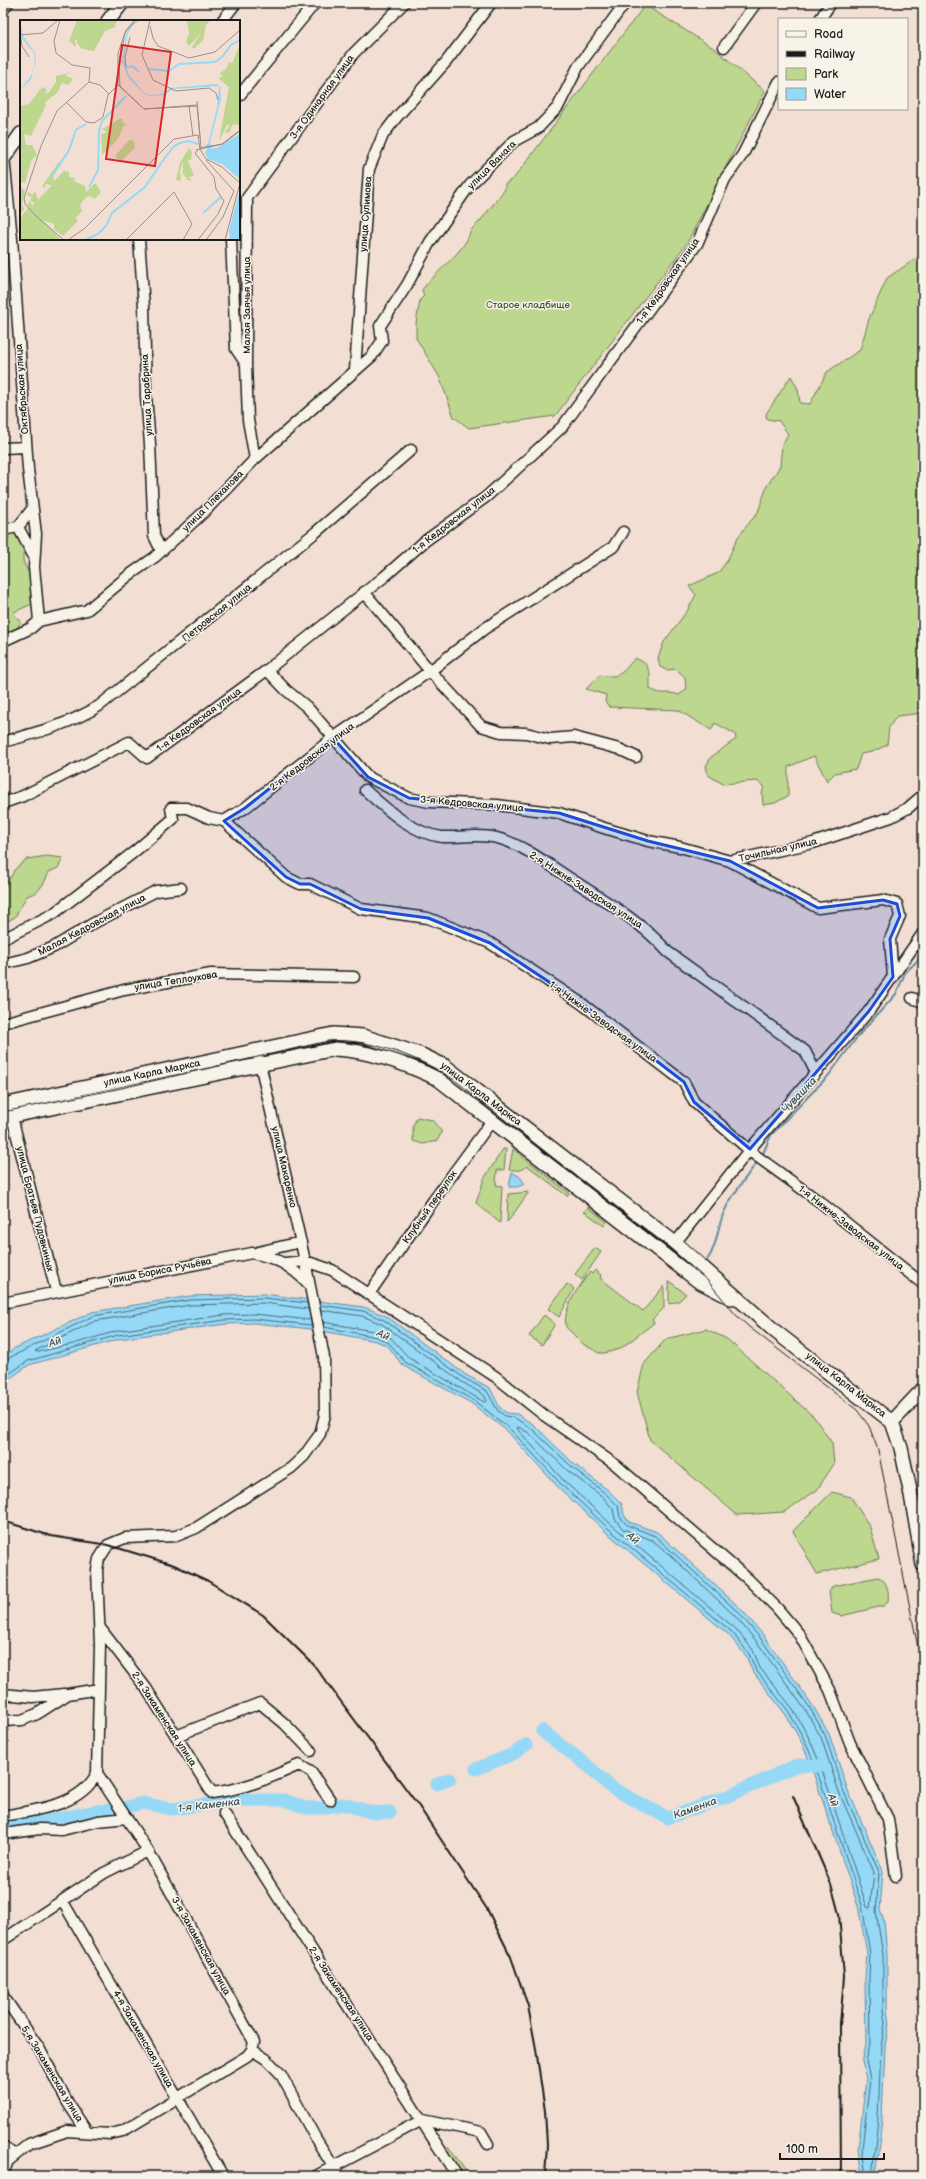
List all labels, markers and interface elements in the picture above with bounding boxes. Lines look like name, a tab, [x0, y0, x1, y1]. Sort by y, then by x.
legend	[778, 18, 908, 110]
inset map	[20, 20, 240, 240]
text: Road	[814, 27, 843, 42]
text: Railway	[814, 47, 856, 62]
street label: 3-я Одинарная улица	[287, 52, 357, 142]
text: Park	[814, 67, 838, 82]
text: Water	[814, 87, 846, 102]
street label: улица Ванага	[465, 138, 519, 192]
street label: улица Сулимова	[357, 176, 375, 252]
street label: 1-я Кедровская улица	[634, 236, 702, 326]
street label: Малая Заячья улица	[241, 256, 253, 354]
park label: Старое кладбище	[486, 299, 570, 311]
street label: Октябрьская улица	[13, 343, 31, 435]
street label: улица Тарабрина	[139, 354, 155, 436]
street label: улица Плеханова	[180, 468, 246, 534]
street label: 1-я Кедровская улица	[410, 484, 498, 556]
street label: Петровская улица	[180, 581, 254, 645]
street label: 1-я Кедровская улица	[154, 685, 244, 755]
street label: 2-я Кедровская улица	[267, 720, 357, 794]
street label: 3-я Кедровская улица	[420, 793, 524, 815]
street label: Точильная улица	[738, 835, 818, 865]
street label: 2-я Нижне-Заводская улица	[527, 849, 645, 931]
street label: Малая Кедровская улица	[36, 891, 148, 959]
street label: улица Теплоухова	[134, 969, 218, 993]
street label: 1-я Нижне-Заводская улица	[547, 979, 659, 1065]
street label: улица Карла Маркса	[103, 1057, 201, 1089]
street label: улица Карла Маркса	[438, 1060, 524, 1128]
water label: Чувашка	[779, 1074, 820, 1116]
street label: улица Макаренко	[269, 1125, 299, 1209]
street label: улица Братьев Пудовкиных	[14, 1145, 57, 1273]
street label: Клубный переулок	[400, 1167, 460, 1246]
street label: 1-я Нижне-Заводская улица	[796, 1183, 906, 1273]
street label: улица Бориса Ручьёва	[107, 1255, 213, 1287]
water label: Ай	[374, 1326, 392, 1344]
water label: Ай	[46, 1334, 64, 1351]
street label: улица Карла Маркса	[804, 1350, 889, 1420]
water label: Ай	[623, 1528, 643, 1548]
street label: 2-я Закаменская улица	[129, 1669, 199, 1769]
water label: Ай	[824, 1791, 841, 1809]
water label: Каменка	[671, 1794, 719, 1822]
water label: 1-я Каменка	[177, 1795, 241, 1815]
street label: 3-я Закаменская улица	[169, 1895, 233, 1997]
street label: 2-я Закаменская улица	[306, 1944, 376, 2044]
street label: 4-я Закаменская улица	[110, 1988, 176, 2090]
street label: 5-я Закаменская улица	[18, 2024, 86, 2124]
scale bar	[780, 2135, 884, 2161]
text: 100 m	[786, 2142, 818, 2157]

